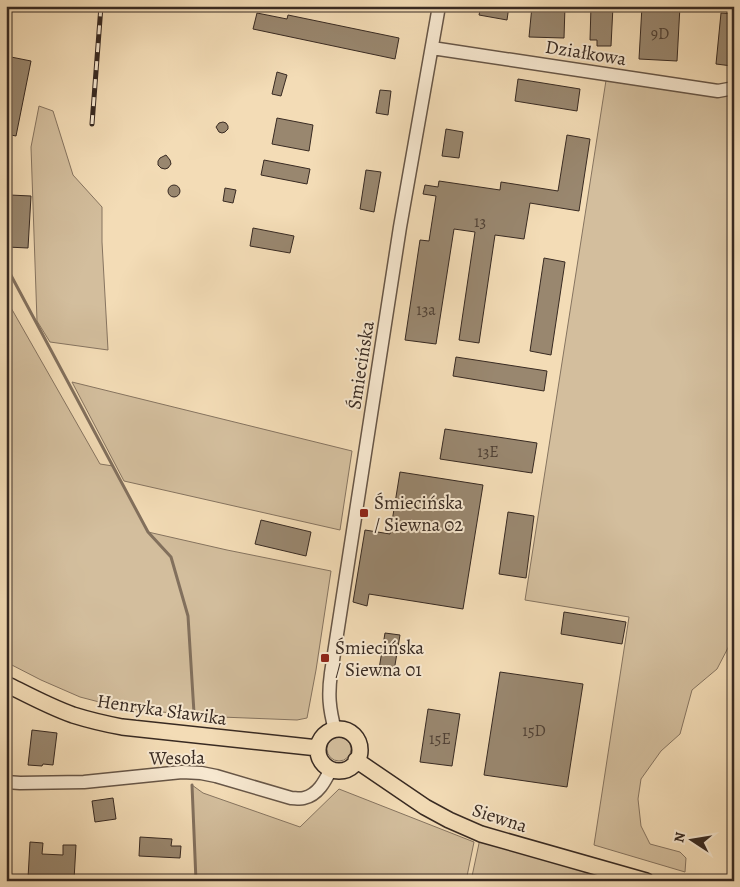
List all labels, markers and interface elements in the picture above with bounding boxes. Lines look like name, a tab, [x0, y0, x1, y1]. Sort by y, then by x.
house number: 9D	[651, 23, 669, 45]
street label: Działkowa	[544, 34, 628, 72]
house number: 13	[474, 211, 486, 233]
house number: 13a	[416, 299, 436, 321]
street label: Śmiecińska	[341, 319, 381, 411]
house number: 13E	[477, 441, 499, 463]
place label: Śmiecińska / Siewna 02	[374, 490, 463, 538]
marker: Śmiecińska / Siewna 02	[358, 507, 370, 519]
place label: Śmiecińska / Siewna 01	[335, 635, 424, 683]
marker: Śmiecińska / Siewna 01	[319, 652, 331, 664]
street label: Henryka Sławika	[95, 688, 229, 732]
house number: 15D	[522, 720, 546, 742]
house number: 15E	[429, 728, 451, 750]
street label: Wesoła	[148, 745, 205, 772]
street label: Siewna	[469, 797, 531, 839]
north arrow	[668, 814, 718, 864]
text: N	[669, 830, 690, 844]

